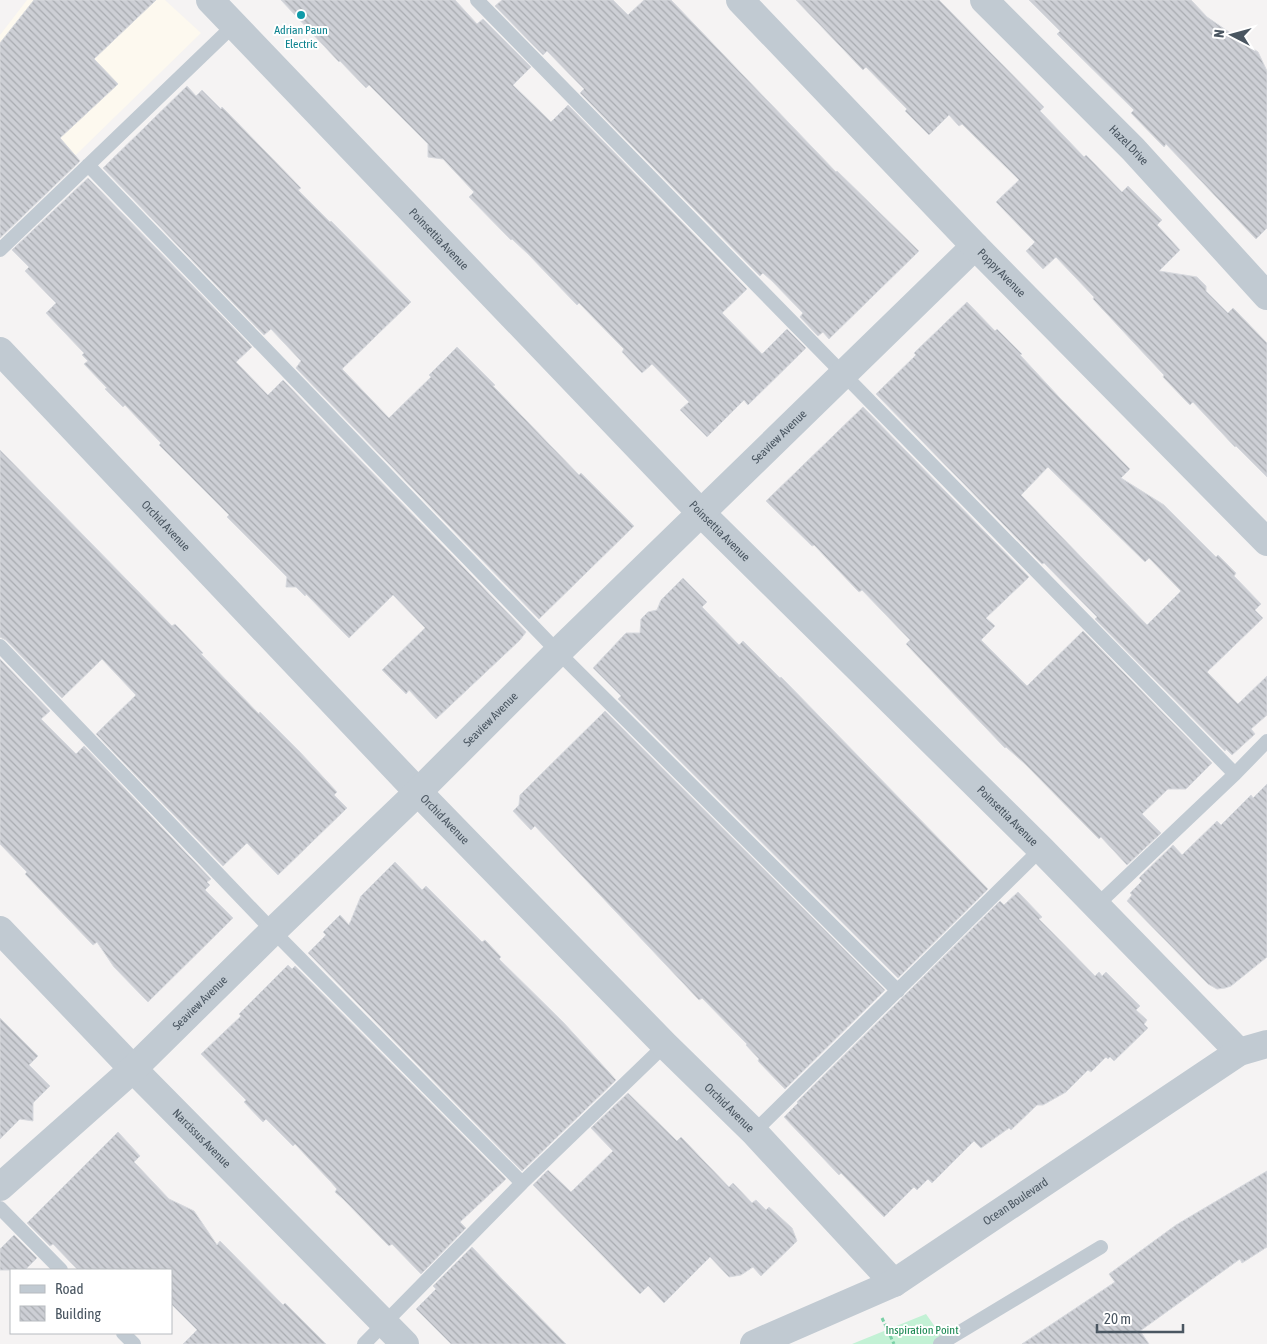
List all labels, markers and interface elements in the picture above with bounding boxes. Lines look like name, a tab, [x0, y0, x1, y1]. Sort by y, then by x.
marker: Adrian Paun Electric	[295, 9, 307, 21]
north arrow	[1207, 10, 1257, 60]
place label: Adrian Paun Electric	[274, 23, 328, 51]
text: N	[1211, 29, 1227, 39]
street label: Hazel Drive	[1106, 122, 1151, 168]
street label: Poinsettia Avenue	[406, 205, 472, 273]
street label: Poppy Avenue	[975, 246, 1028, 300]
street label: Seaview Avenue	[749, 407, 810, 466]
street label: Orchid Avenue	[139, 498, 193, 554]
street label: Poinsettia Avenue	[686, 498, 753, 564]
street label: Seaview Avenue	[461, 689, 521, 749]
street label: Poinsettia Avenue	[974, 783, 1041, 849]
street label: Orchid Avenue	[417, 792, 472, 847]
street label: Seaview Avenue	[170, 973, 230, 1033]
street label: Orchid Avenue	[701, 1080, 757, 1135]
street label: Narcissus Avenue	[170, 1106, 234, 1171]
street label: Ocean Boulevard	[980, 1175, 1051, 1228]
legend	[10, 1269, 172, 1334]
text: Road	[55, 1280, 84, 1297]
scale bar	[1097, 1302, 1183, 1334]
text: Building	[55, 1305, 101, 1322]
text: 20 m	[1104, 1310, 1131, 1327]
park label: Inspiration Point	[885, 1323, 959, 1337]

